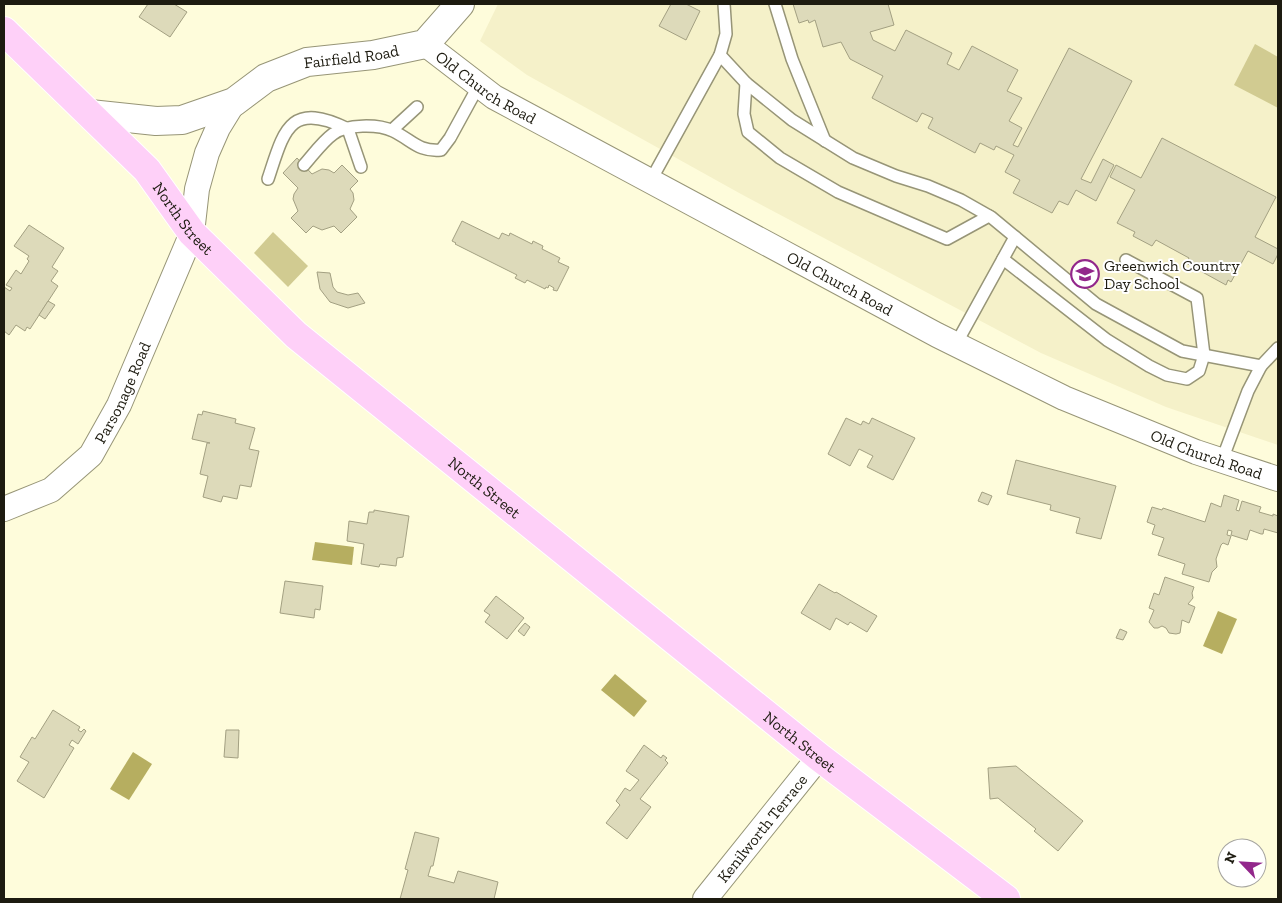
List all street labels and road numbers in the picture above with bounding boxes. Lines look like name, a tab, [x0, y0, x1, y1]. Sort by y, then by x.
street label: Fairfield Road	[303, 41, 401, 72]
street label: Old Church Road	[432, 47, 540, 128]
street label: North Street	[149, 179, 217, 259]
street label: Old Church Road	[784, 247, 896, 320]
street label: Parsonage Road	[91, 339, 155, 447]
street label: Old Church Road	[1148, 425, 1265, 483]
street label: North Street	[445, 453, 524, 522]
street label: North Street	[760, 707, 840, 776]
street label: Kenilworth Terrace	[713, 771, 811, 886]

